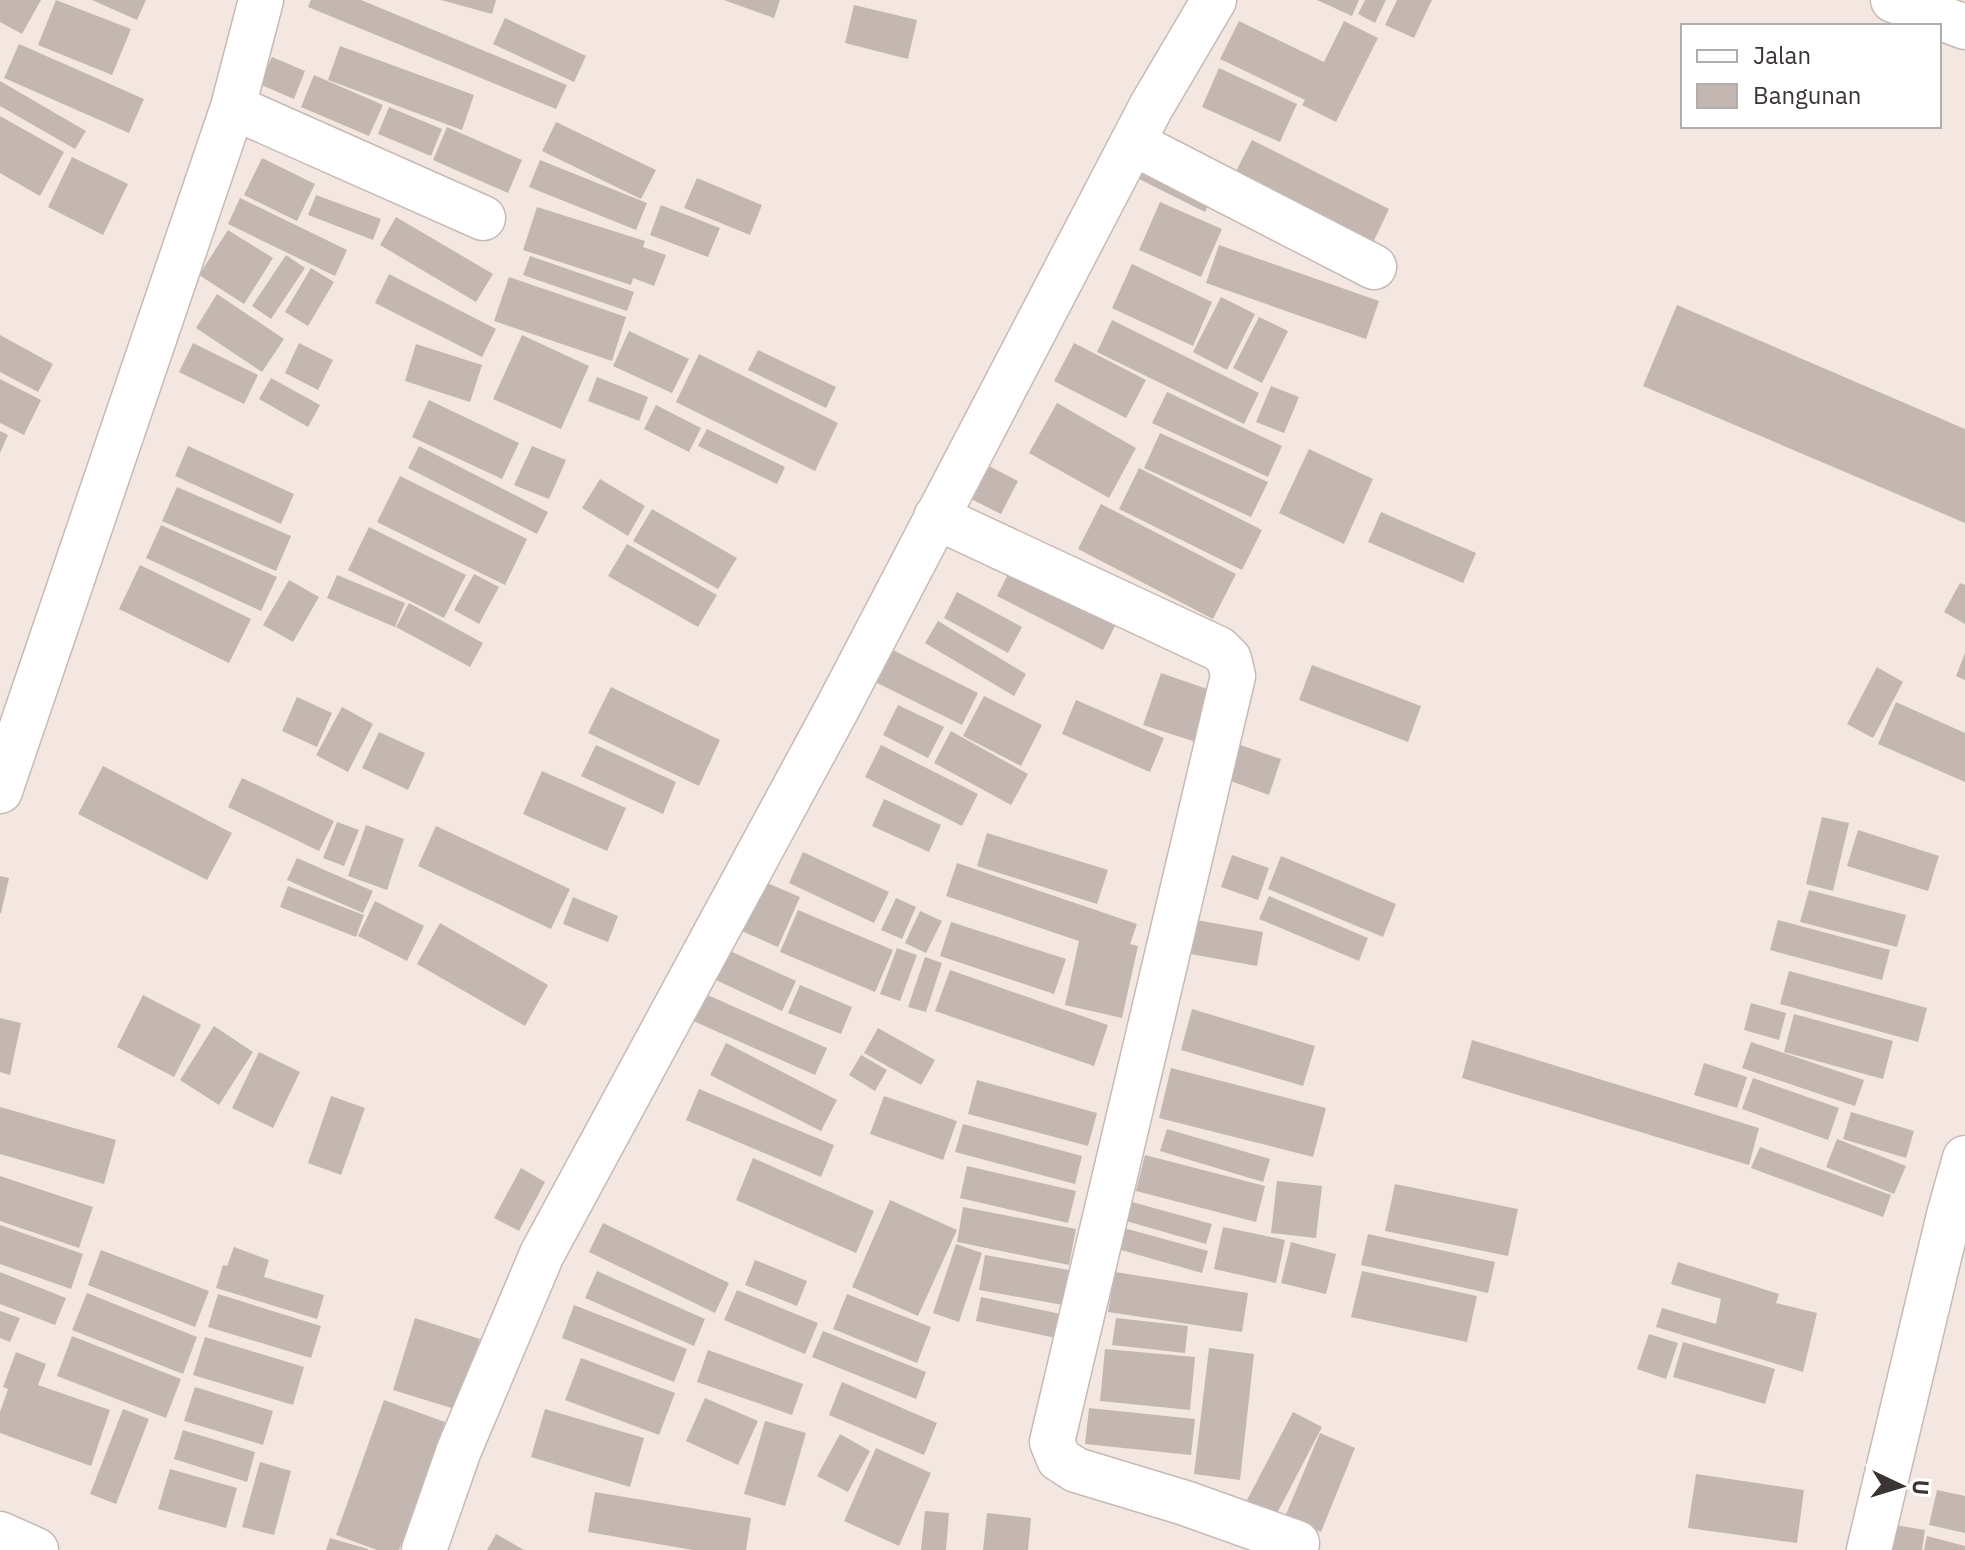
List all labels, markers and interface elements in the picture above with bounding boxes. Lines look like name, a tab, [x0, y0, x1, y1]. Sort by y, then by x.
legend	[1681, 24, 1941, 128]
text: Jalan	[1753, 39, 1811, 71]
text: Bangunan	[1753, 79, 1861, 111]
north arrow	[1861, 1446, 1941, 1526]
text: U	[1906, 1479, 1936, 1496]

